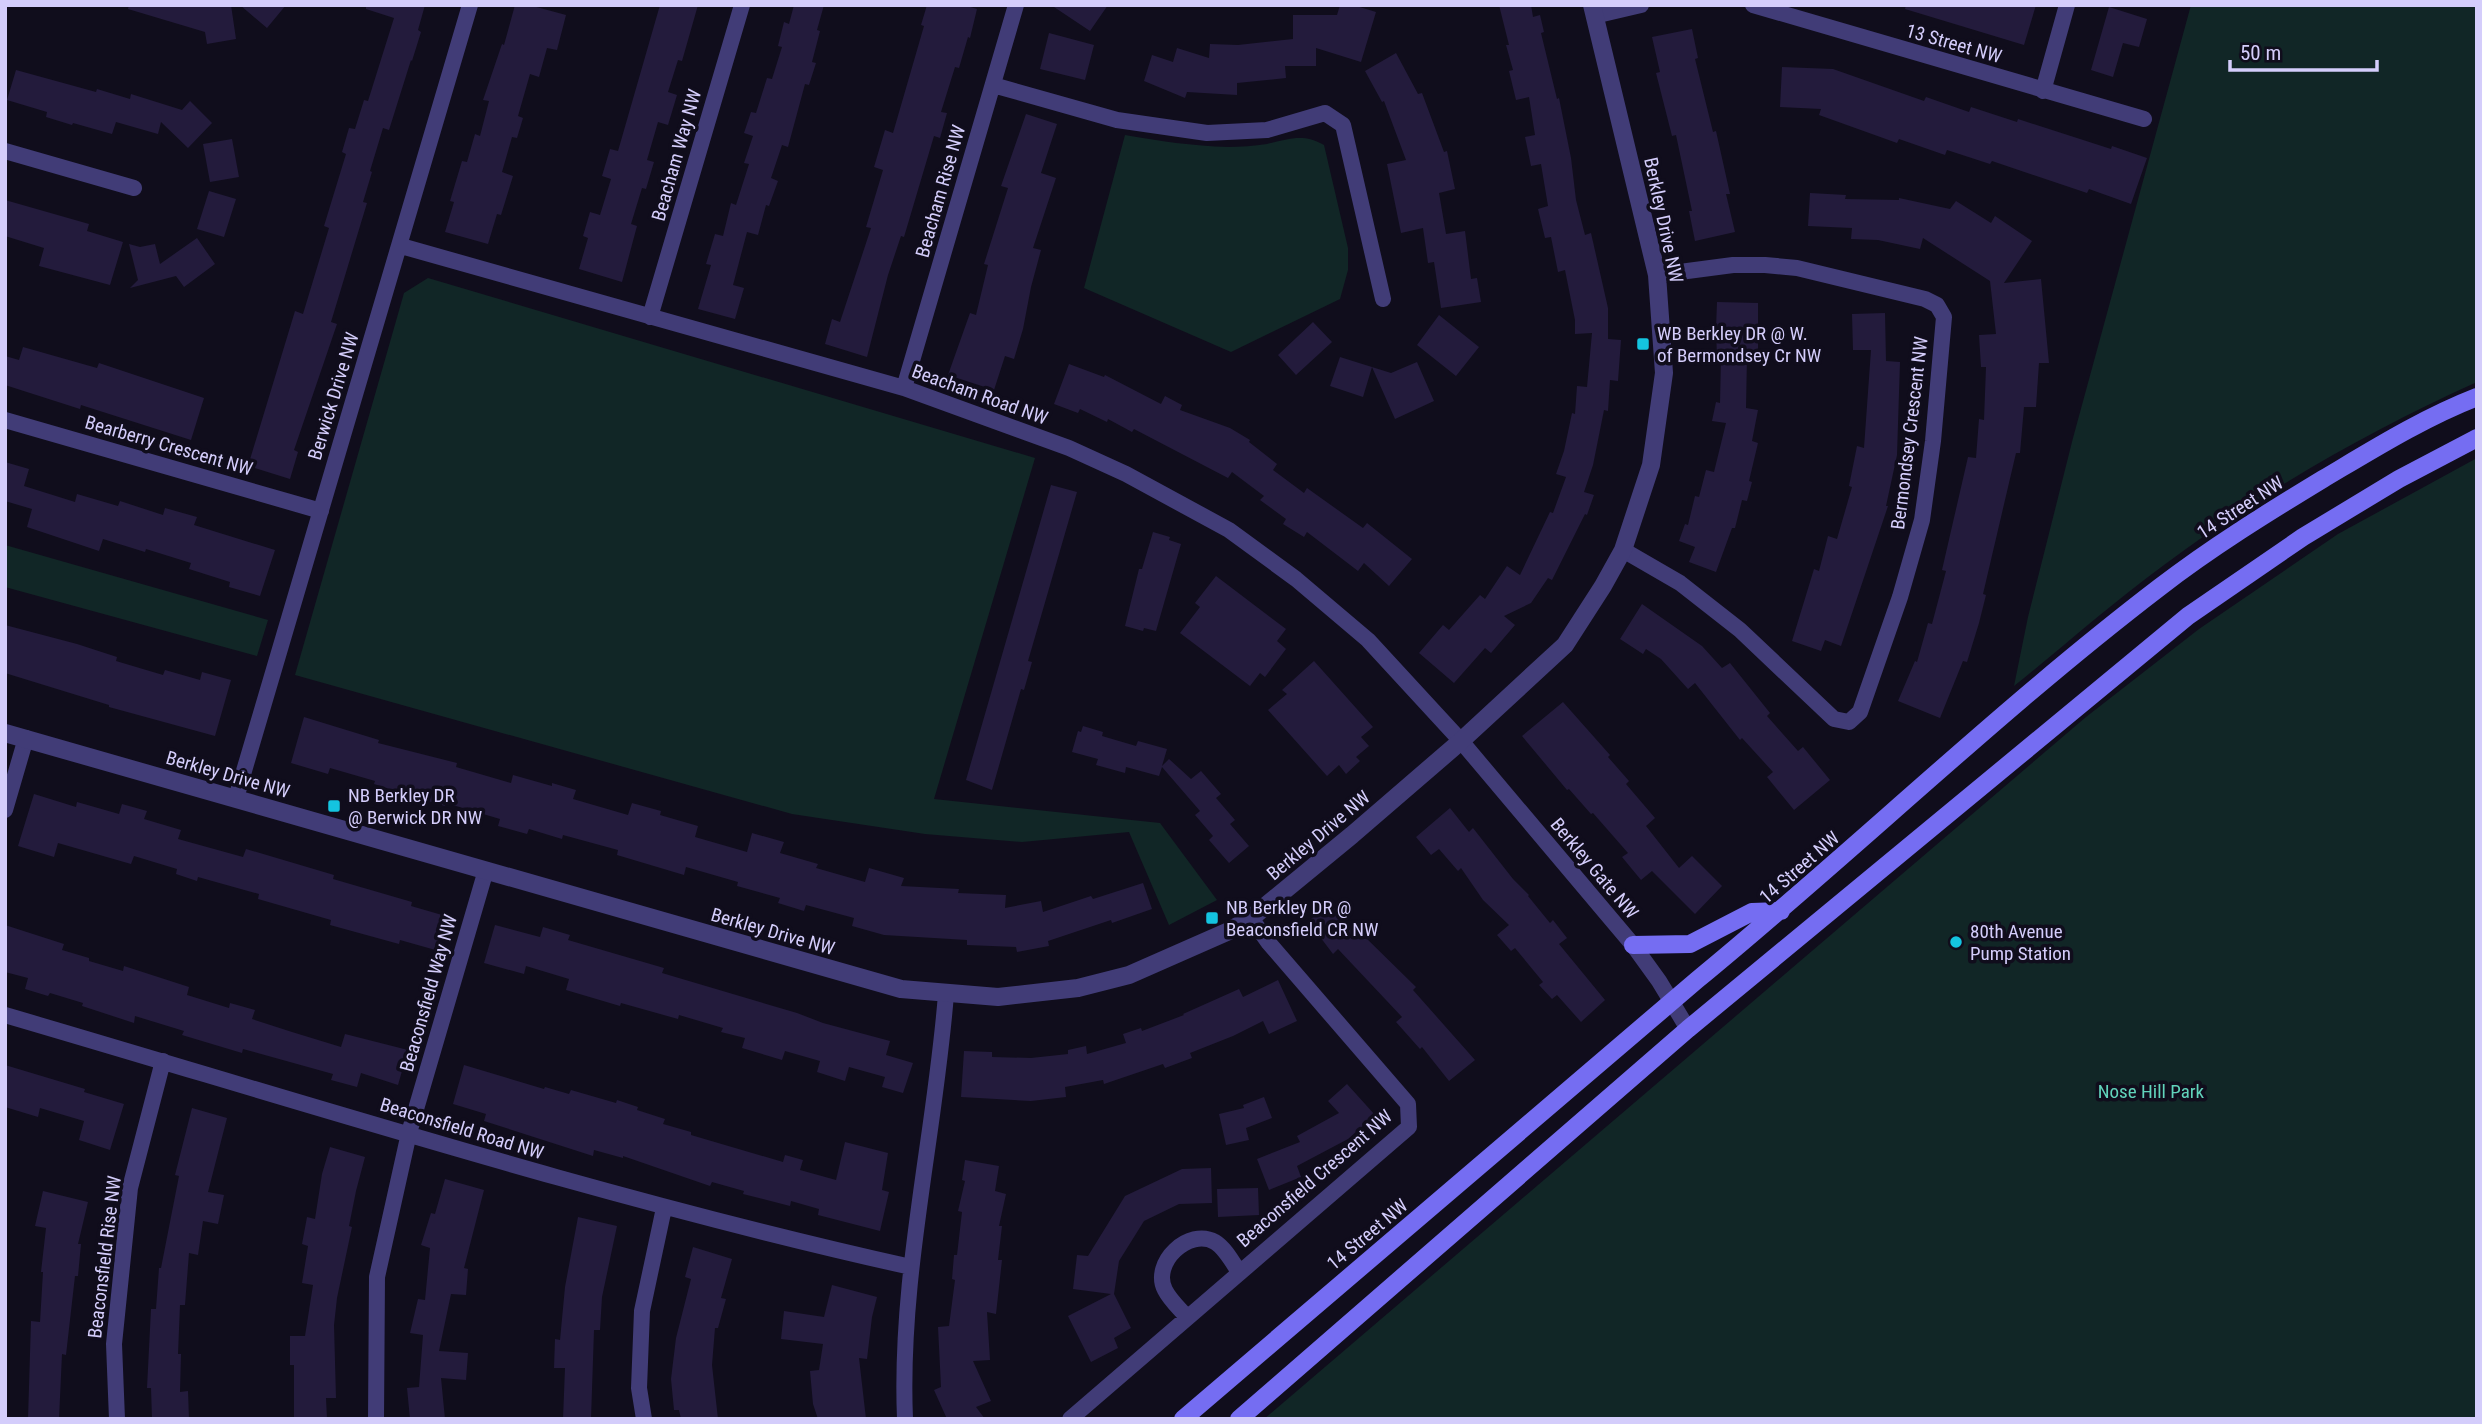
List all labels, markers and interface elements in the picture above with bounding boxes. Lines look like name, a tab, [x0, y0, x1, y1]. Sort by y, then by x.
street label: 13 Street NW	[1903, 19, 2004, 68]
scale bar	[2230, 28, 2377, 72]
text: 50 m	[2240, 41, 2281, 65]
street label: Beacham Way NW	[647, 87, 706, 224]
street label: Beacham Rise NW	[911, 122, 970, 260]
street label: Berkley Drive NW	[1639, 155, 1688, 285]
place label: WB Berkley DR @ W. of Bermondsey Cr NW	[1657, 322, 1821, 367]
street label: Berwick Drive NW	[303, 330, 364, 463]
street label: Bermondsey Crescent NW	[1886, 335, 1933, 531]
marker: WB Berkley DR @ W. of Bermondsey Cr NW	[1635, 336, 1651, 352]
street label: Beacham Road NW	[909, 359, 1051, 430]
street label: Bearberry Crescent NW	[82, 411, 255, 480]
street label: 14 Street NW	[2193, 471, 2288, 544]
street label: Berkley Drive NW	[163, 746, 292, 803]
place label: NB Berkley DR @ Berwick DR NW	[348, 784, 482, 829]
street label: Berkley Drive NW	[1262, 786, 1375, 885]
marker: NB Berkley DR @ Berwick DR NW	[326, 798, 342, 814]
street label: Berkley Gate NW	[1546, 813, 1643, 923]
street label: 14 Street NW	[1755, 826, 1844, 908]
place label: NB Berkley DR @ Beaconsfield CR NW	[1226, 896, 1378, 941]
street label: Berkley Drive NW	[708, 903, 837, 960]
marker: NB Berkley DR @ Beaconsfield CR NW	[1204, 910, 1220, 926]
street label: Beaconsfield Way NW	[395, 912, 462, 1074]
place label: 80th Avenue Pump Station	[1970, 920, 2071, 965]
marker: 80th Avenue Pump Station	[1948, 934, 1964, 950]
park label: Nose Hill Park	[2098, 1080, 2205, 1103]
street label: Beaconsfield Road NW	[377, 1093, 546, 1164]
street label: Beaconsfield Crescent NW	[1232, 1105, 1397, 1252]
street label: Beaconsfield Rise NW	[83, 1174, 126, 1340]
street label: 14 Street NW	[1322, 1194, 1412, 1275]

